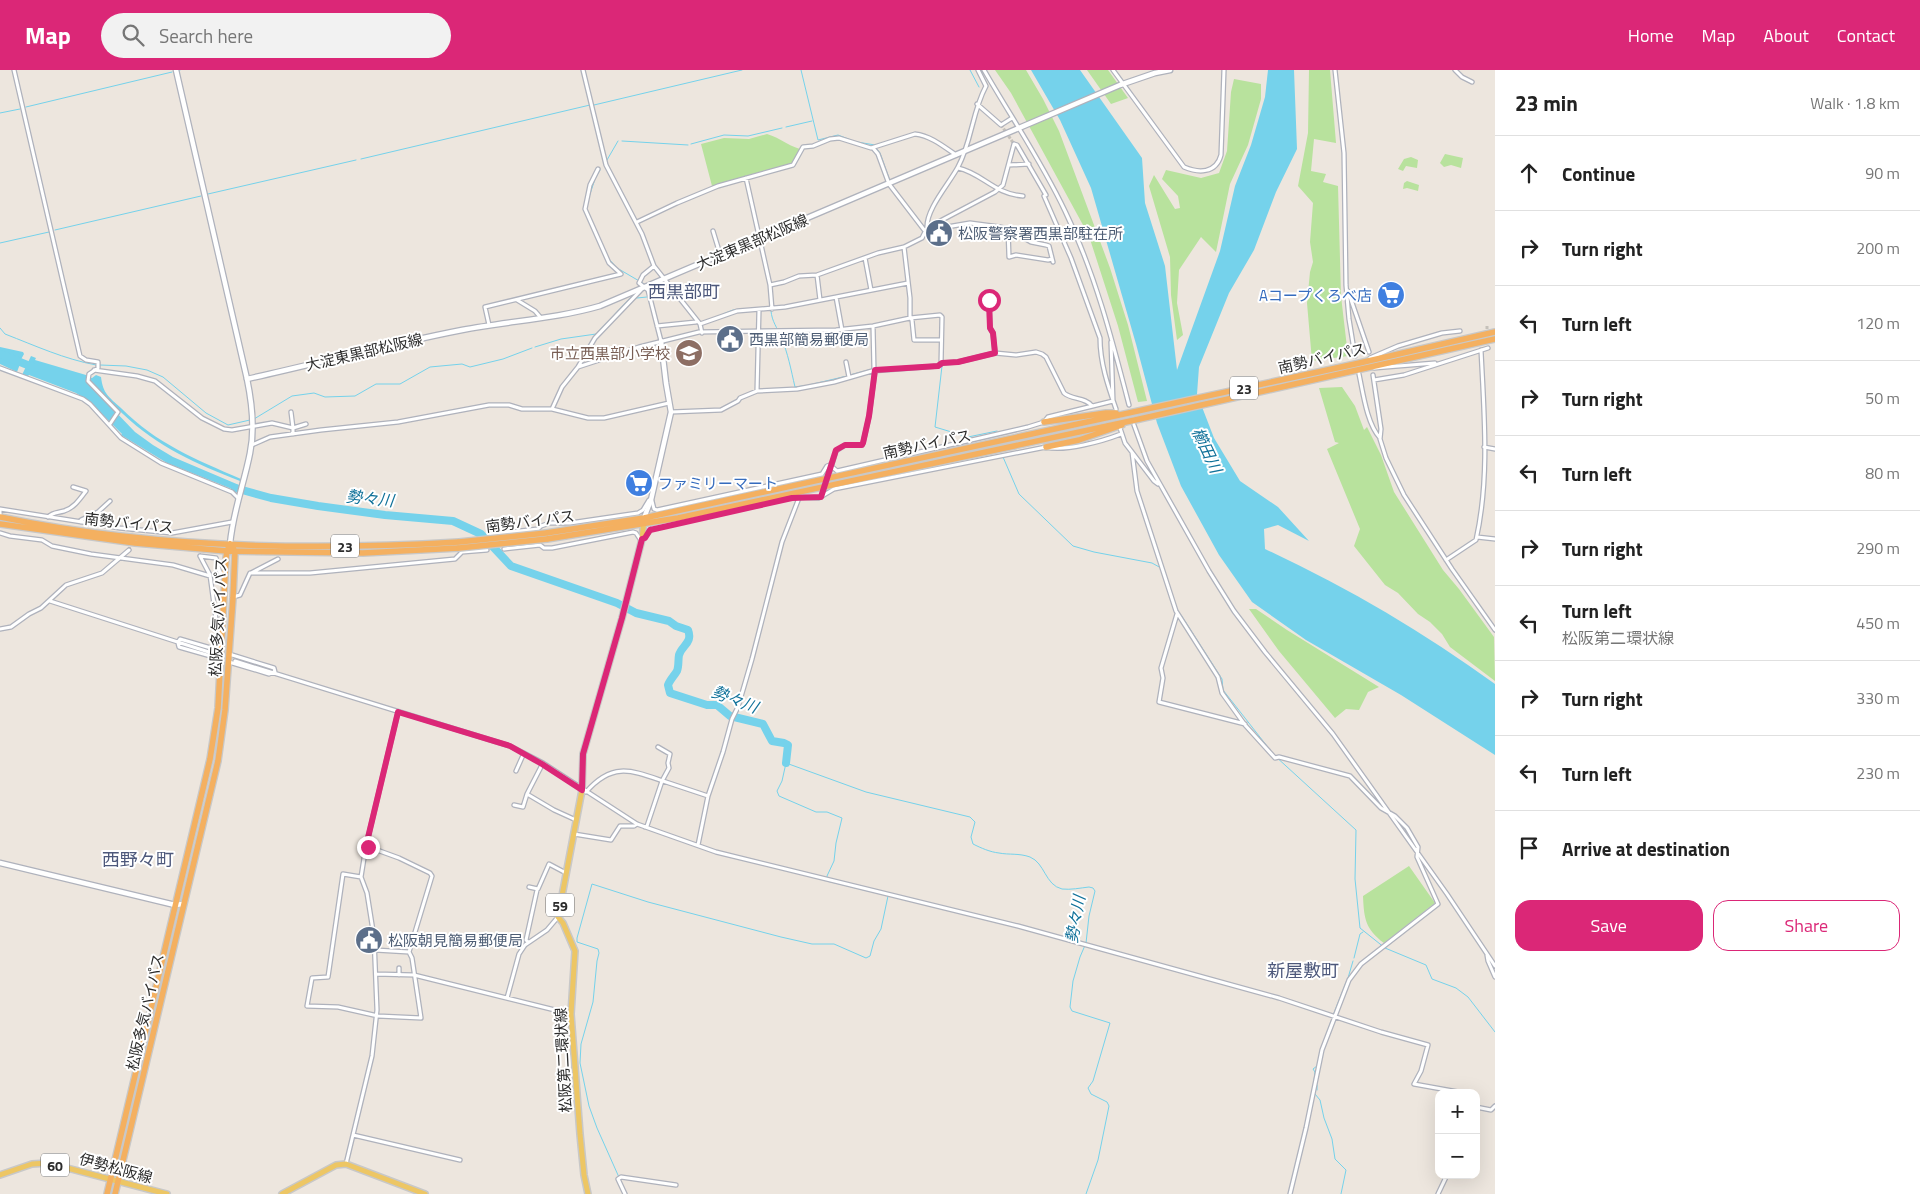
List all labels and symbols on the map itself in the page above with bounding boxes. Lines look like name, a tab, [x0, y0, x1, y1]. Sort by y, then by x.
street label: 大淀東黒部松阪線	[692, 208, 812, 276]
public building icon: 松阪警察署西黒部駐在所	[924, 218, 954, 248]
place label: 松阪警察署西黒部駐在所	[958, 222, 1123, 245]
district label: 西黒部町	[648, 278, 720, 305]
supermarket icon: Aコープくろべ店	[1376, 280, 1406, 310]
place label: Aコープくろべ店	[1259, 284, 1372, 307]
route start	[978, 289, 1001, 312]
public building icon: 西黒部簡易郵便局	[715, 324, 745, 354]
street label: 大淀東黒部松阪線	[303, 327, 425, 377]
place label: 西黒部簡易郵便局	[749, 328, 869, 351]
street label: 南勢バイパス	[1276, 337, 1368, 379]
school or university icon: 市立西黒部小学校	[674, 338, 704, 368]
place label: 市立西黒部小学校	[550, 342, 670, 365]
road number: 23	[1230, 376, 1258, 400]
street label: 南勢バイパス	[881, 423, 973, 465]
water label: 櫛田川	[1186, 423, 1229, 479]
supermarket icon: ファミリーマート	[624, 468, 654, 498]
place label: ファミリーマート	[658, 472, 778, 495]
water label: 勢々川	[345, 484, 397, 513]
street label: 南勢バイパス	[484, 504, 576, 538]
street label: 南勢バイパス	[83, 507, 175, 539]
road number: 23	[331, 534, 359, 558]
street label: 松阪多気バイパス	[203, 557, 233, 677]
water label: 勢々川	[708, 679, 764, 720]
route end	[357, 836, 380, 859]
district label: 西野々町	[102, 846, 174, 873]
water label: 勢々川	[1059, 891, 1091, 945]
road number: 59	[546, 894, 574, 916]
public building icon: 松阪朝見簡易郵便局	[354, 925, 384, 955]
place label: 松阪朝見簡易郵便局	[388, 929, 523, 952]
street label: 松阪多気バイパス	[120, 951, 170, 1073]
district label: 新屋敷町	[1267, 957, 1339, 984]
street label: 松阪第二環状線	[549, 1007, 577, 1113]
street label: 伊勢松阪線	[77, 1147, 155, 1189]
road number: 60	[41, 1154, 69, 1176]

